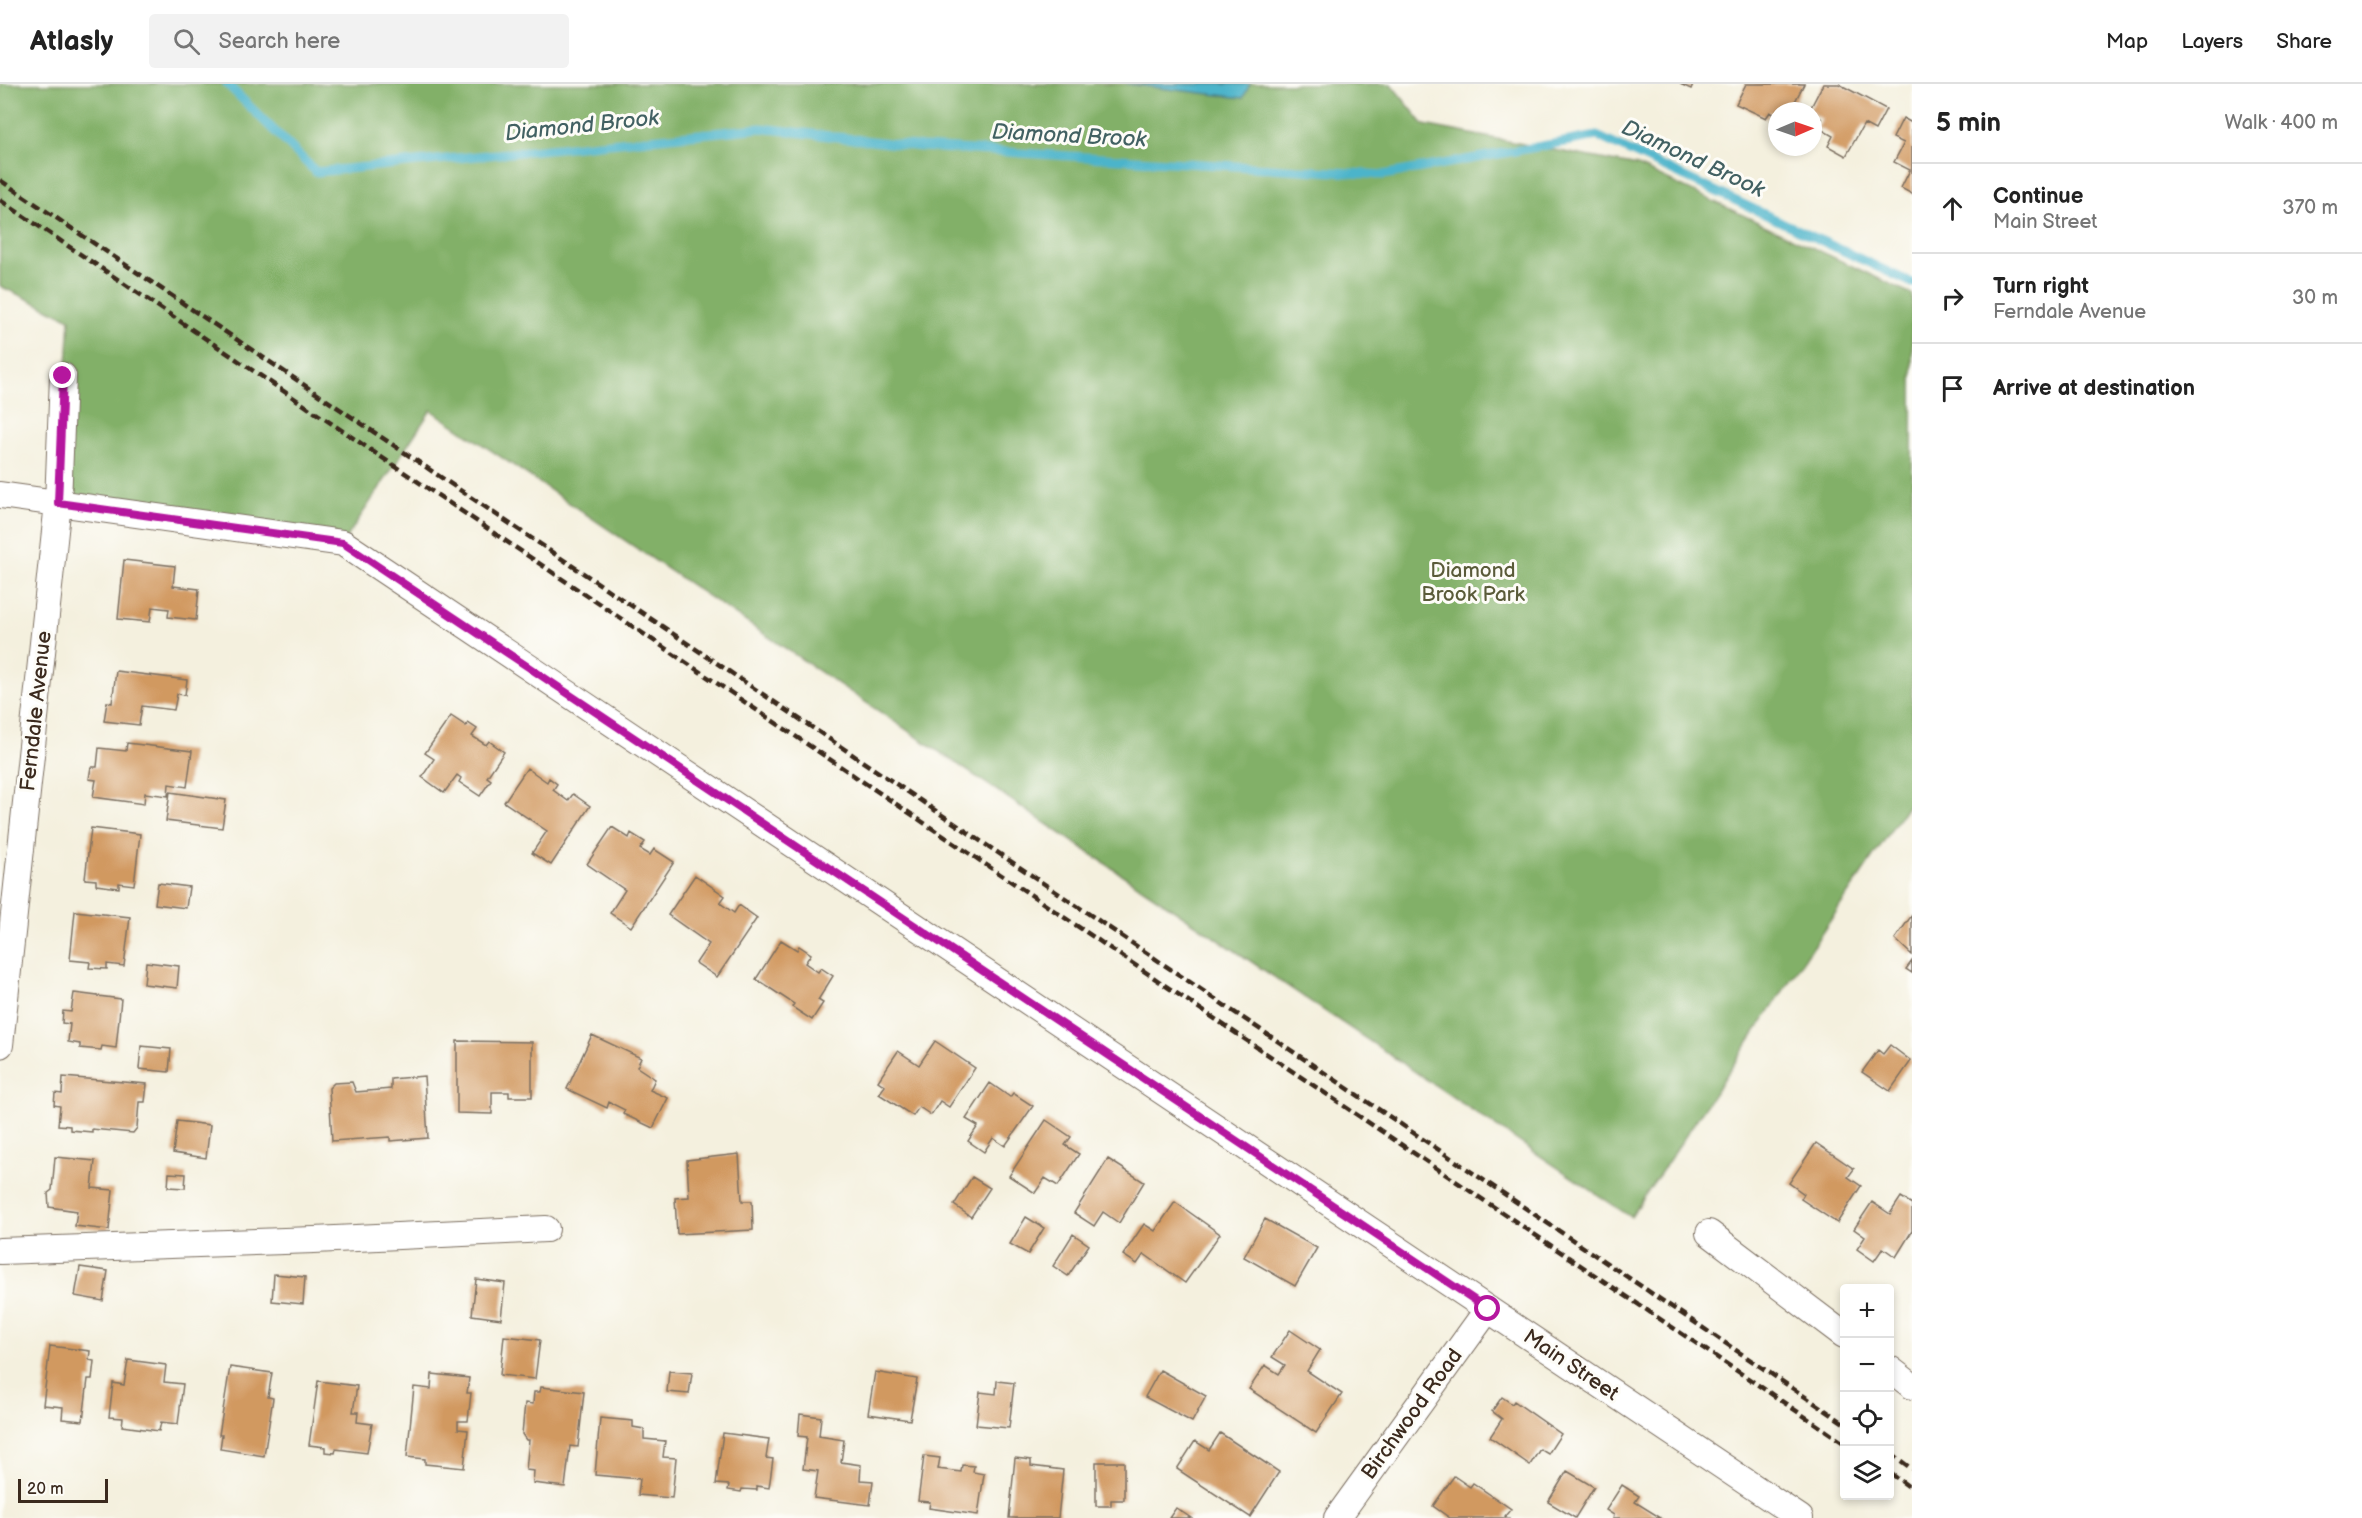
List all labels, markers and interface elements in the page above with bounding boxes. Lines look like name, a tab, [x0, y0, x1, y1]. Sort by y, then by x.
search box	[149, 14, 569, 68]
text: Atlasly	[30, 25, 113, 58]
icon: search	[170, 25, 203, 58]
text: Search here	[218, 28, 340, 55]
text: Map	[2106, 29, 2148, 54]
text: Layers	[2181, 29, 2243, 54]
text: Share	[2276, 29, 2332, 54]
north arrow	[1768, 102, 1822, 156]
water label: Diamond Brook	[504, 104, 661, 148]
text: 5 min	[1936, 108, 2001, 139]
text: Walk · 400 m	[2225, 111, 2338, 135]
water label: Diamond Brook	[1617, 114, 1770, 204]
water label: Diamond Brook	[991, 118, 1148, 154]
text: Continue	[1993, 183, 2083, 210]
icon: ahead	[1936, 192, 1969, 225]
text: 370 m	[2282, 196, 2338, 220]
text: Main Street	[1993, 210, 2097, 234]
text: Turn right	[1993, 273, 2089, 300]
icon: right	[1936, 282, 1969, 315]
text: 30 m	[2292, 286, 2338, 310]
text: Ferndale Avenue	[1993, 300, 2146, 324]
route end	[49, 362, 75, 388]
icon: arrive	[1936, 372, 1969, 405]
text: Arrive at destination	[1993, 375, 2195, 402]
park label: Diamond Brook Park	[1421, 558, 1525, 607]
street label: Ferndale Avenue	[15, 630, 57, 792]
map controls	[1840, 1284, 1894, 1500]
button: +	[1840, 1284, 1894, 1338]
route start	[1474, 1295, 1500, 1321]
street label: Main Street	[1519, 1324, 1624, 1406]
button: −	[1840, 1338, 1894, 1392]
street label: Birchwood Road	[1356, 1344, 1468, 1484]
button: locate	[1840, 1392, 1894, 1446]
button: layers	[1840, 1446, 1894, 1500]
scale bar	[18, 1476, 108, 1504]
text: 20 m	[27, 1480, 63, 1499]

